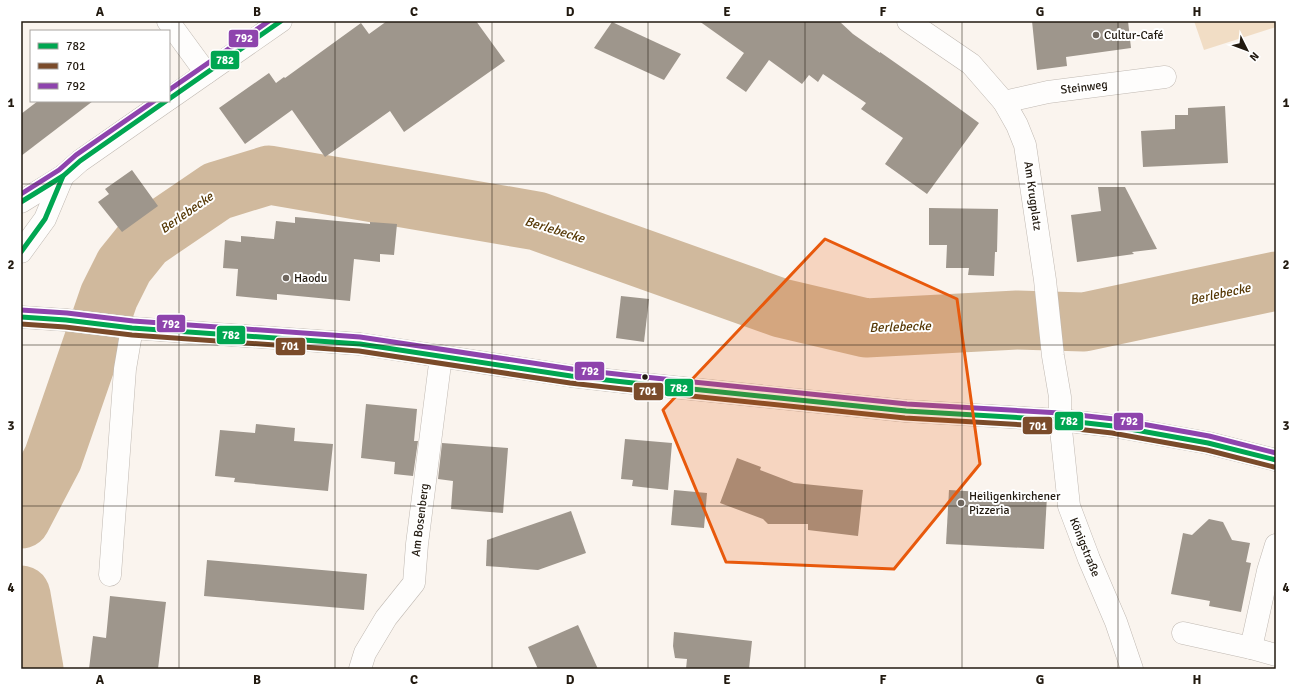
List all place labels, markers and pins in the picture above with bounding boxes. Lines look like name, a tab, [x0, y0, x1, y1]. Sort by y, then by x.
place label: Cultur-Café	[1104, 28, 1164, 43]
marker: Cultur-Café	[1091, 30, 1101, 40]
place label: Haodu	[294, 271, 327, 286]
marker: Haodu	[281, 273, 291, 283]
unlabelled marker	[640, 372, 650, 382]
place label: Heiligenkirchener Pizzeria	[969, 489, 1061, 518]
marker: Heiligenkirchener Pizzeria	[956, 498, 966, 508]

